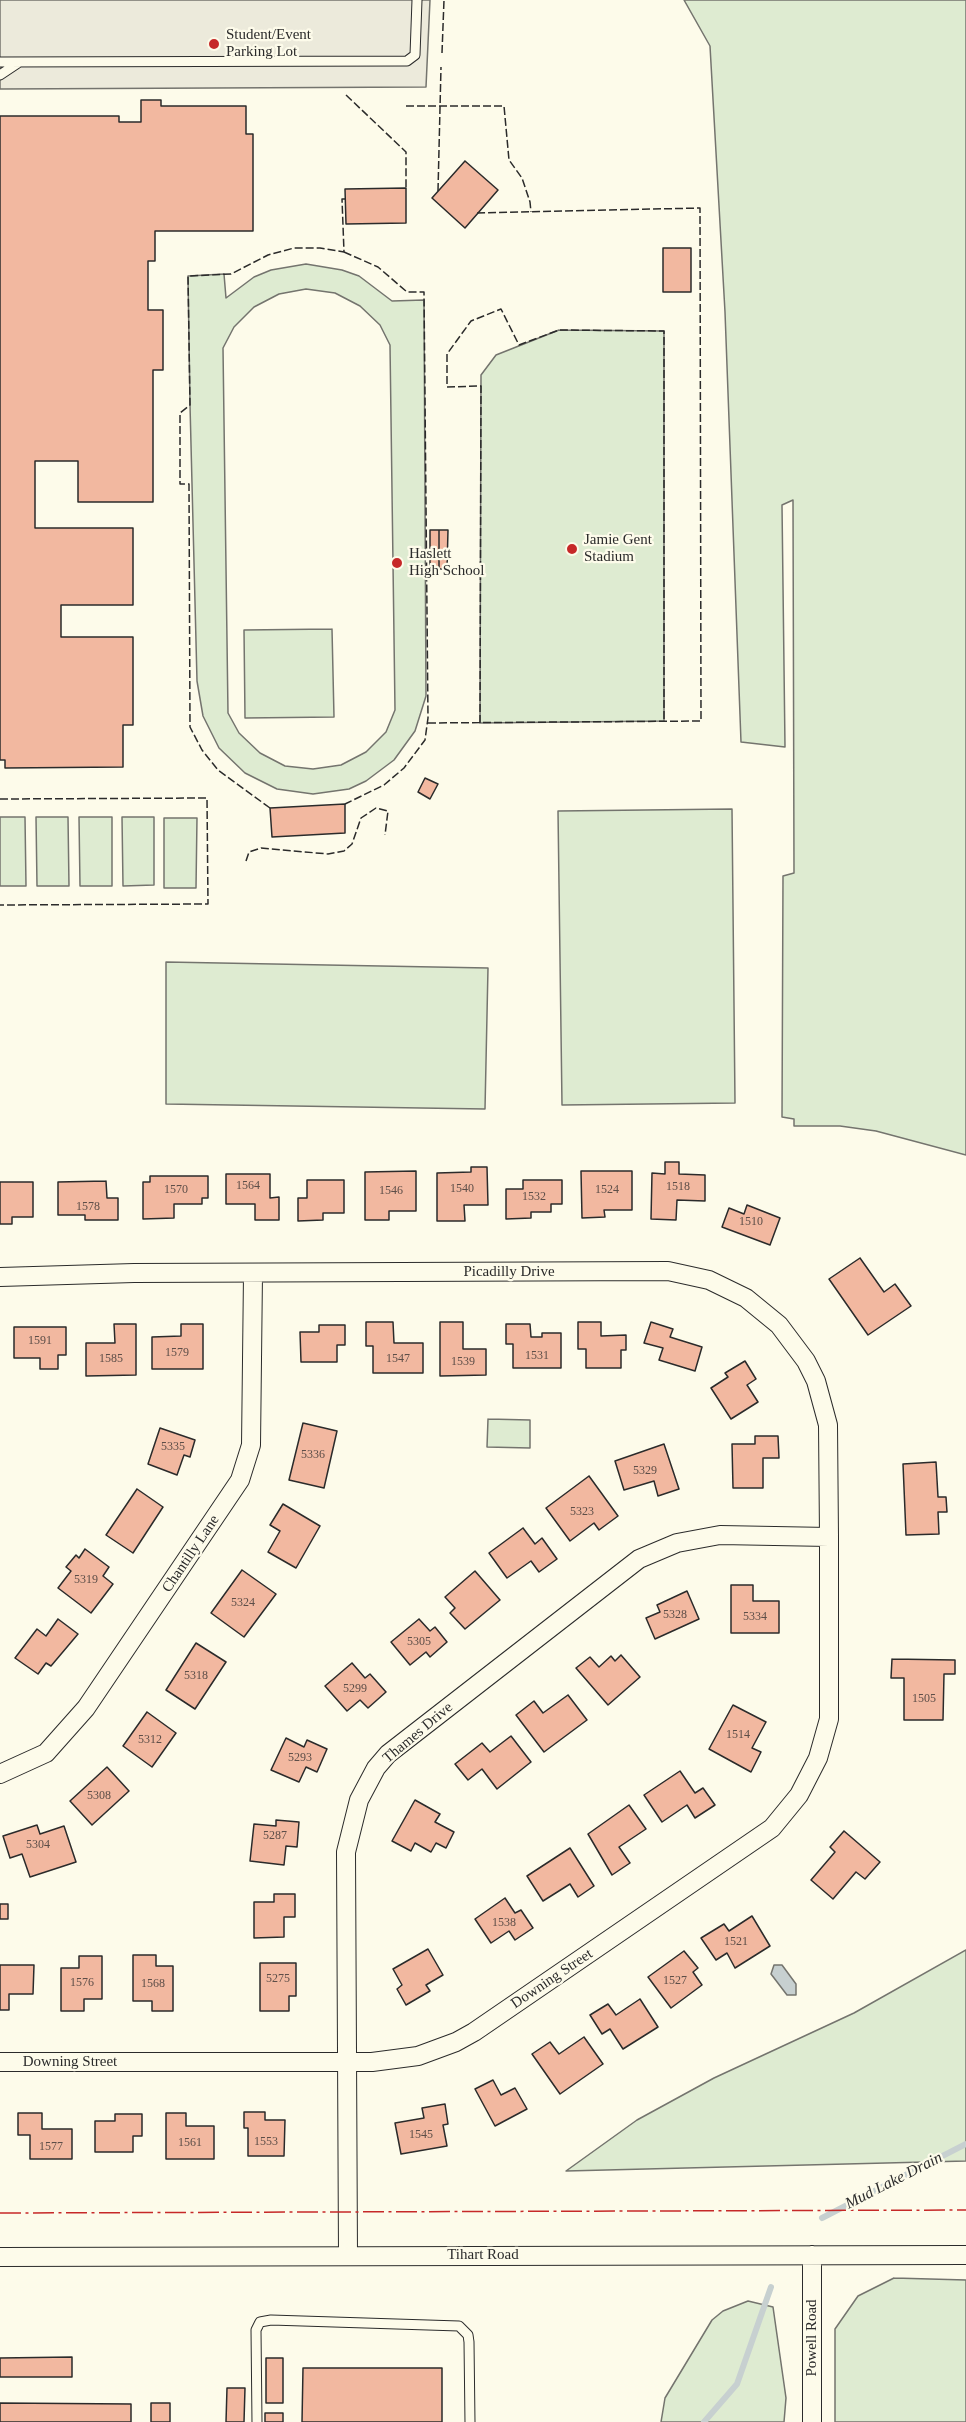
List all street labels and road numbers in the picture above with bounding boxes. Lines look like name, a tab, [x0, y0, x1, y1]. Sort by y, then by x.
street label: Picadilly Drive	[463, 1263, 555, 1281]
street label: Chantilly Lane	[158, 1512, 224, 1596]
street label: Thames Drive	[380, 1699, 456, 1767]
street label: Downing Street	[508, 1945, 596, 2013]
street label: Downing Street	[23, 2053, 117, 2071]
street label: Tihart Road	[447, 2246, 519, 2264]
street label: Powell Road	[803, 2299, 821, 2377]

